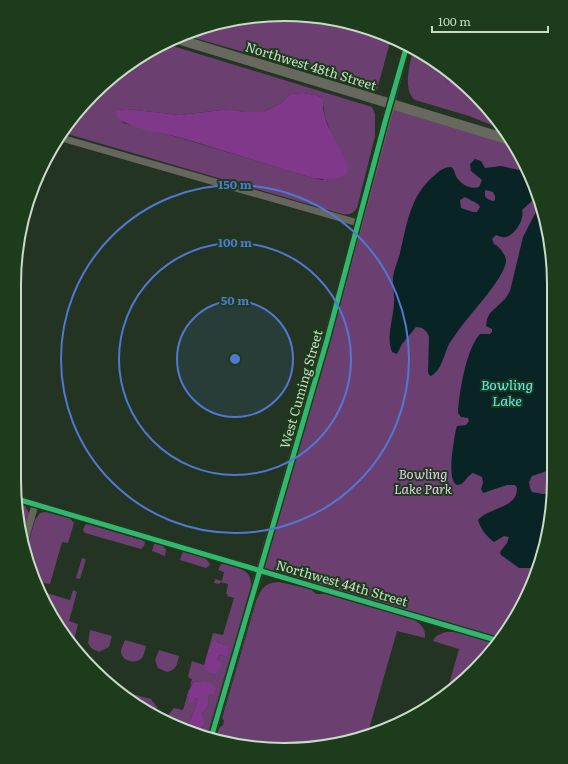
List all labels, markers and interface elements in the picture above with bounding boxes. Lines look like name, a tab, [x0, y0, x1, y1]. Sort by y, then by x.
scale bar	[432, 8, 548, 34]
text: 100 m	[438, 12, 471, 30]
street label: Northwest 48th Street	[243, 37, 380, 95]
text: 150 m	[218, 175, 252, 193]
text: 100 m	[218, 233, 252, 251]
text: 50 m	[221, 291, 249, 309]
street label: West Cuming Street	[274, 326, 327, 451]
centre of rings	[228, 352, 242, 366]
water label: Bowling Lake	[481, 374, 533, 410]
park label: Bowling Lake Park	[394, 464, 453, 498]
street label: Northwest 44th Street	[274, 555, 411, 611]

